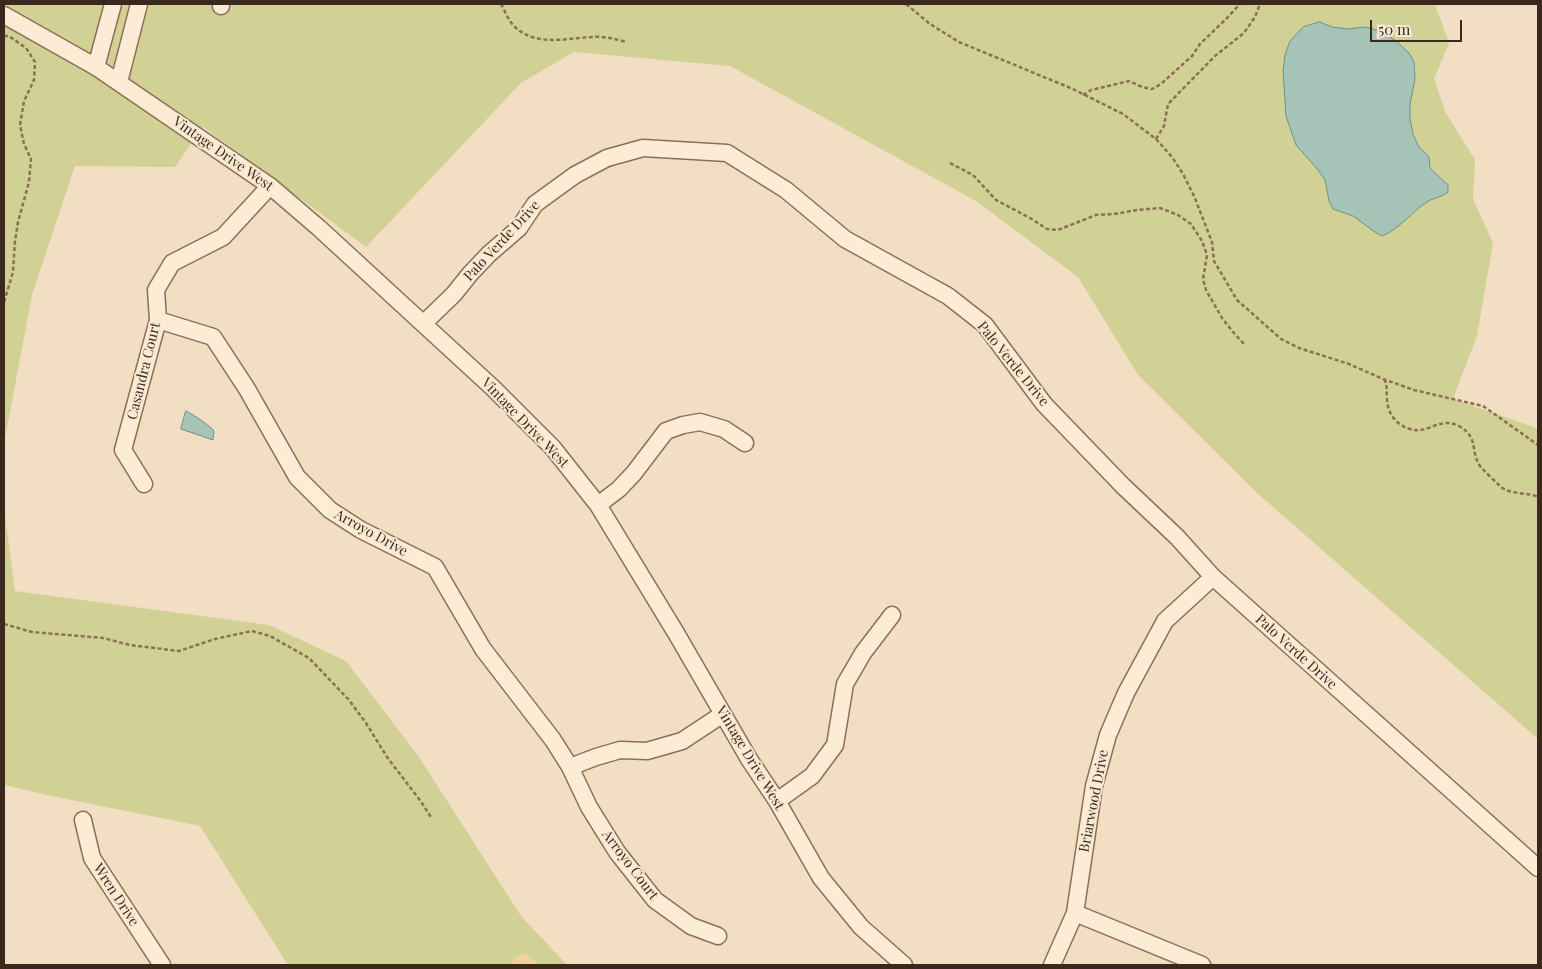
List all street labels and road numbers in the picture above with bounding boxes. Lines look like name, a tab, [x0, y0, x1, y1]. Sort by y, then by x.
street label: Vintage Drive West	[170, 113, 276, 195]
street label: Palo Verde Drive	[460, 197, 544, 285]
street label: Palo Verde Drive	[974, 318, 1052, 410]
street label: Casandra Court	[124, 321, 164, 421]
street label: Vintage Drive West	[478, 375, 572, 471]
street label: Arroyo Drive	[332, 506, 410, 560]
street label: Palo Verde Drive	[1252, 611, 1340, 693]
street label: Vintage Drive West	[712, 703, 788, 813]
street label: Briarwood Drive	[1076, 748, 1112, 854]
street label: Arroyo Court	[598, 827, 662, 903]
street label: Wren Drive	[90, 861, 142, 929]

